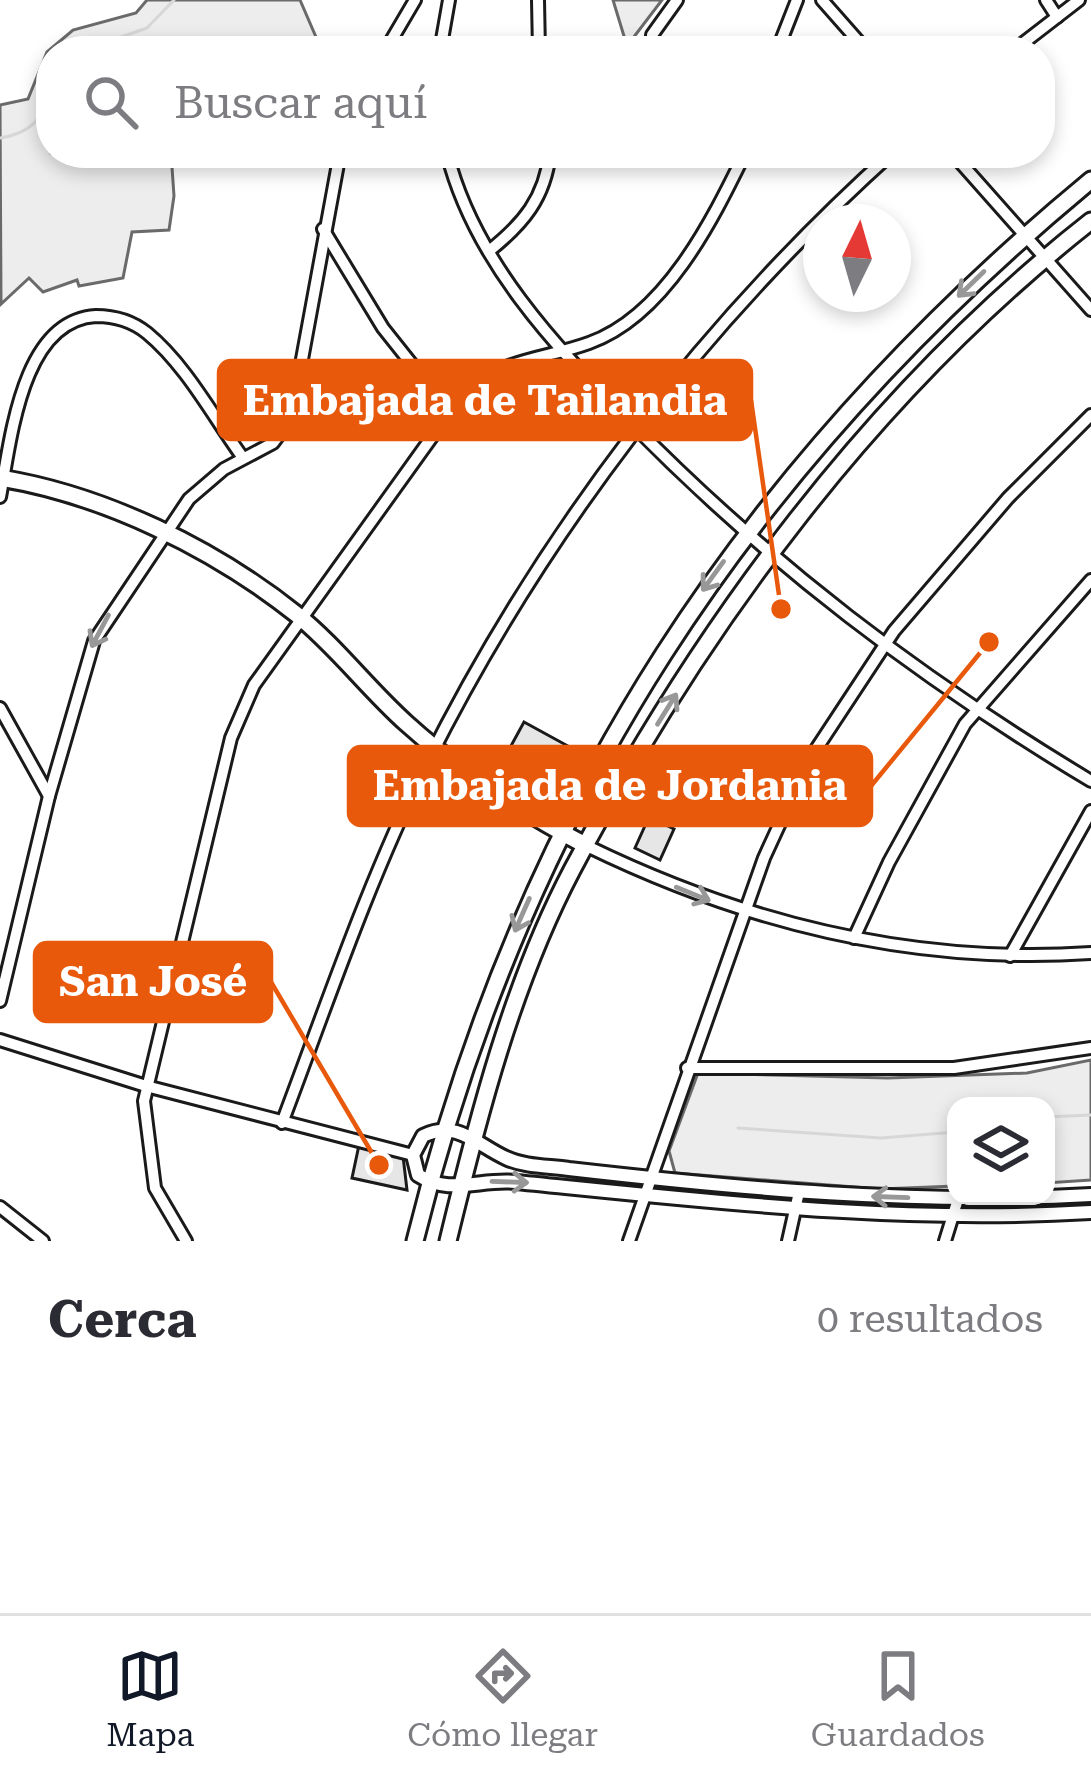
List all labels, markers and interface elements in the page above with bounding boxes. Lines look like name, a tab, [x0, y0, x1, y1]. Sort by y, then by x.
search box	[36, 36, 1055, 168]
icon: search	[78, 69, 144, 135]
text: Buscar aquí	[174, 76, 427, 129]
north arrow	[803, 204, 911, 312]
one-way arrow	[957, 269, 986, 298]
callout: Embajada de Tailandia	[219, 361, 751, 439]
text: Embajada de Tailandia	[243, 376, 728, 425]
one-way arrow	[700, 559, 726, 592]
one-way arrow	[88, 613, 111, 648]
one-way arrow	[655, 692, 679, 726]
callout: Embajada de Jordania	[349, 747, 871, 825]
text: Embajada de Jordania	[373, 761, 848, 810]
one-way arrow	[674, 885, 711, 906]
one-way arrow	[509, 896, 531, 932]
callout: San José	[35, 943, 271, 1021]
text: San José	[59, 957, 247, 1006]
map controls	[947, 1097, 1055, 1205]
button: layers	[947, 1097, 1055, 1205]
one-way arrow	[490, 1171, 529, 1194]
one-way arrow	[871, 1185, 910, 1208]
text: Cerca	[48, 1290, 197, 1349]
text: 0 resultados	[817, 1296, 1043, 1342]
tab: Mapa	[106, 1643, 194, 1754]
tab: Cómo llegar	[407, 1643, 598, 1754]
tab: Guardados	[811, 1643, 985, 1754]

